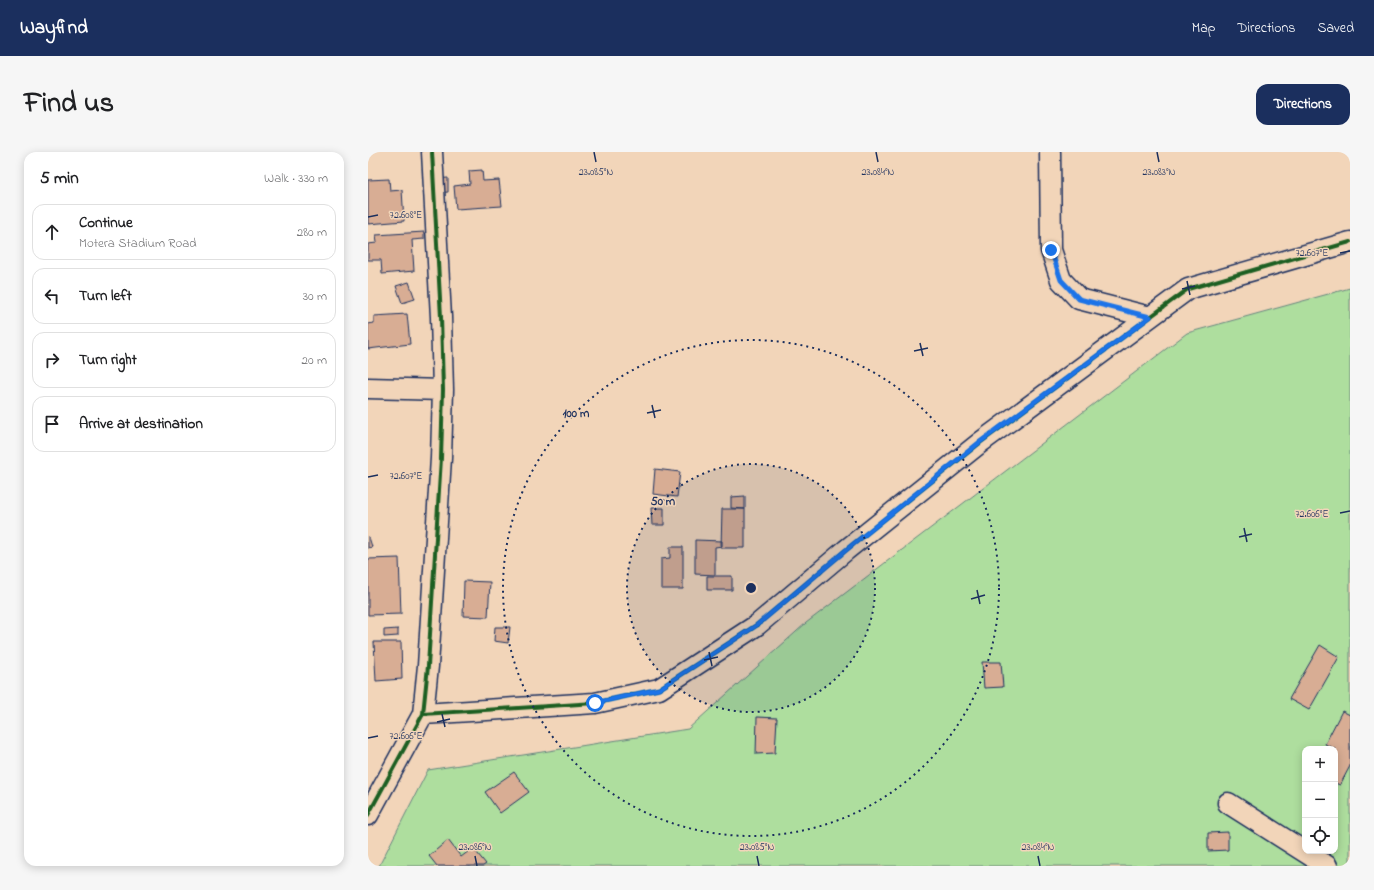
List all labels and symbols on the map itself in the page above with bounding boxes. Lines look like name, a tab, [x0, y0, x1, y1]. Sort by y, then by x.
text: 23.085°N	[579, 165, 613, 180]
text: 23.084°N	[862, 165, 895, 180]
text: 23.083°N	[1143, 165, 1176, 180]
text: 72.608°E	[390, 208, 422, 223]
route end	[1042, 241, 1060, 259]
text: 72.607°E	[1296, 246, 1328, 261]
text: 100 m	[563, 405, 590, 423]
text: 72.607°E	[390, 469, 422, 484]
text: 50 m	[651, 493, 676, 511]
text: 72.606°E	[1296, 507, 1329, 522]
centre of rings	[744, 581, 758, 595]
route start	[586, 694, 604, 712]
text: 72.606°E	[390, 729, 423, 744]
text: 23.086°N	[458, 840, 492, 855]
text: 23.085°N	[740, 840, 774, 855]
text: 23.084°N	[1022, 840, 1055, 855]

